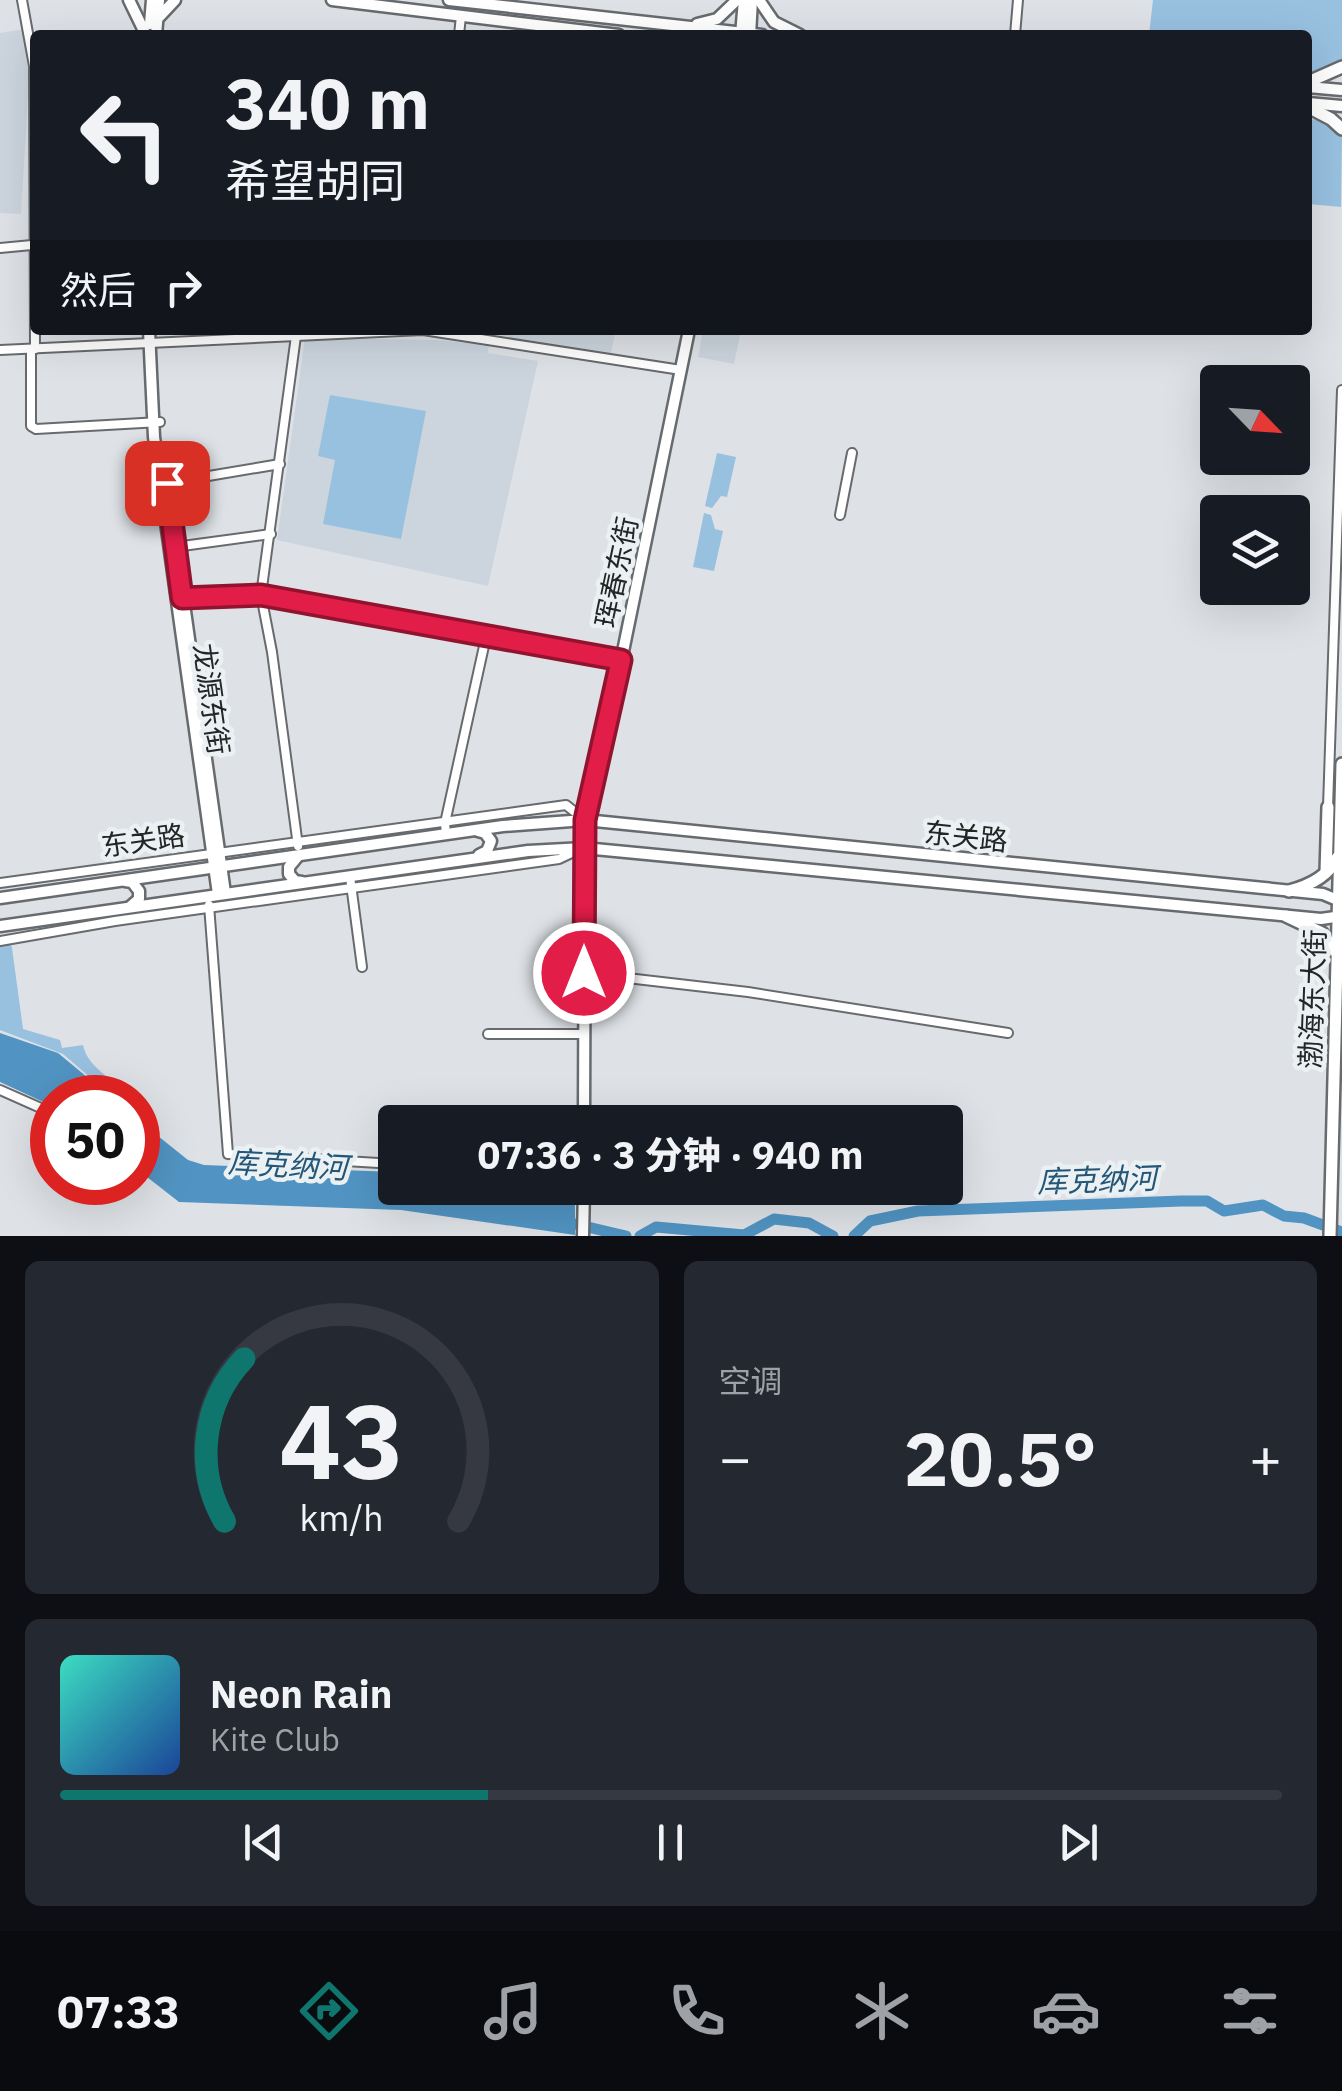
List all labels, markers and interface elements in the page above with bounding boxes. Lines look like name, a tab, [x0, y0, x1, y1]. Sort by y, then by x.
text: 340 m	[225, 57, 430, 148]
icon: left	[60, 70, 190, 200]
text: 希望胡同	[225, 151, 405, 209]
icon: right	[156, 260, 211, 315]
text: 然后	[60, 265, 136, 314]
north arrow	[1200, 365, 1310, 475]
map controls	[1200, 365, 1310, 605]
pin	[125, 441, 210, 526]
icon: arrive	[140, 456, 195, 511]
button: layers	[1200, 495, 1310, 605]
street label: 珲春东街	[586, 513, 646, 631]
street label: 龙源东街	[186, 641, 238, 757]
street label: 东关路	[922, 813, 1010, 859]
street label: 东关路	[99, 816, 187, 864]
position arrow	[532, 921, 636, 1025]
street label: 渤海东大街	[1291, 928, 1333, 1070]
speed limit sign: 50	[30, 1075, 160, 1205]
text: 07:36 · 3 分钟 · 940 m	[478, 1130, 863, 1179]
water label: 库克纳河	[227, 1141, 354, 1187]
water label: 库克纳河	[1036, 1157, 1163, 1201]
text: 空调	[719, 1360, 783, 1402]
text: 43	[279, 1372, 404, 1508]
text: 20.5°	[903, 1409, 1097, 1507]
text: −	[719, 1422, 752, 1493]
text: +	[1249, 1422, 1282, 1493]
text: km/h	[300, 1494, 384, 1541]
text: Neon Rain	[210, 1669, 392, 1718]
text: Kite Club	[210, 1718, 340, 1760]
icon: previous	[236, 1815, 291, 1870]
icon: pause	[643, 1815, 698, 1870]
icon: next	[1051, 1815, 1106, 1870]
icon: directions	[294, 1976, 364, 2046]
icon: music	[478, 1976, 548, 2046]
icon: phone	[662, 1976, 732, 2046]
icon: climate	[847, 1976, 917, 2046]
icon: car	[1031, 1976, 1101, 2046]
icon: filters	[1215, 1976, 1285, 2046]
text: 07:33	[57, 1982, 180, 2040]

